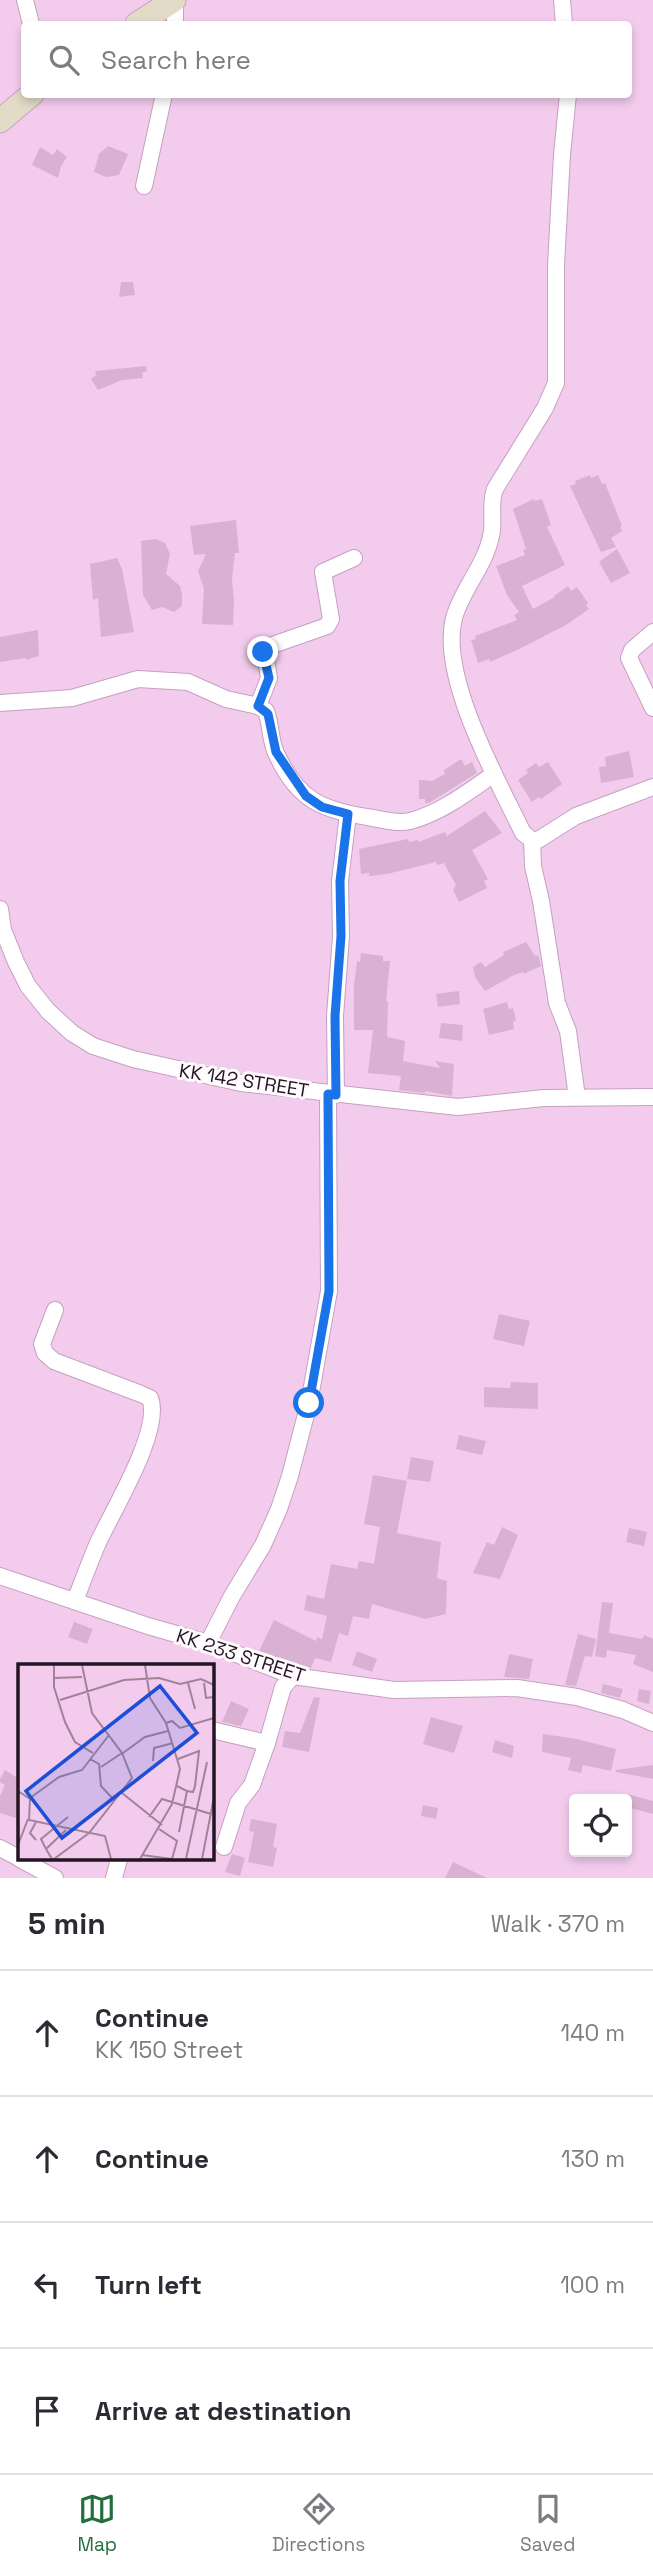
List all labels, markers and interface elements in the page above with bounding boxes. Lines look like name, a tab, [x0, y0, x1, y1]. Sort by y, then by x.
search box	[21, 21, 632, 98]
icon: search	[45, 41, 83, 79]
text: Search here	[101, 43, 251, 77]
route end	[247, 636, 278, 667]
street label: KK 142 STREET	[177, 1058, 311, 1103]
route start	[293, 1387, 324, 1418]
street label: KK 233 STREET	[173, 1623, 308, 1688]
inset map	[18, 1664, 214, 1860]
map controls	[569, 1794, 632, 1857]
button: locate	[569, 1794, 632, 1857]
text: 5 min	[28, 1904, 106, 1943]
text: Walk · 370 m	[491, 1909, 625, 1939]
text: Continue	[95, 2001, 209, 2035]
icon: ahead	[28, 2014, 66, 2052]
text: 140 m	[561, 2018, 625, 2048]
text: KK 150 Street	[95, 2035, 243, 2065]
icon: ahead	[28, 2140, 66, 2178]
text: Continue	[95, 2142, 209, 2176]
text: 130 m	[561, 2144, 625, 2174]
icon: left	[28, 2266, 66, 2304]
text: Turn left	[95, 2268, 202, 2302]
text: 100 m	[560, 2270, 625, 2300]
icon: arrive	[28, 2392, 66, 2430]
text: Arrive at destination	[95, 2394, 352, 2428]
tab: Map	[77, 2490, 117, 2557]
tab: Directions	[272, 2490, 365, 2557]
tab: Saved	[520, 2490, 576, 2557]

